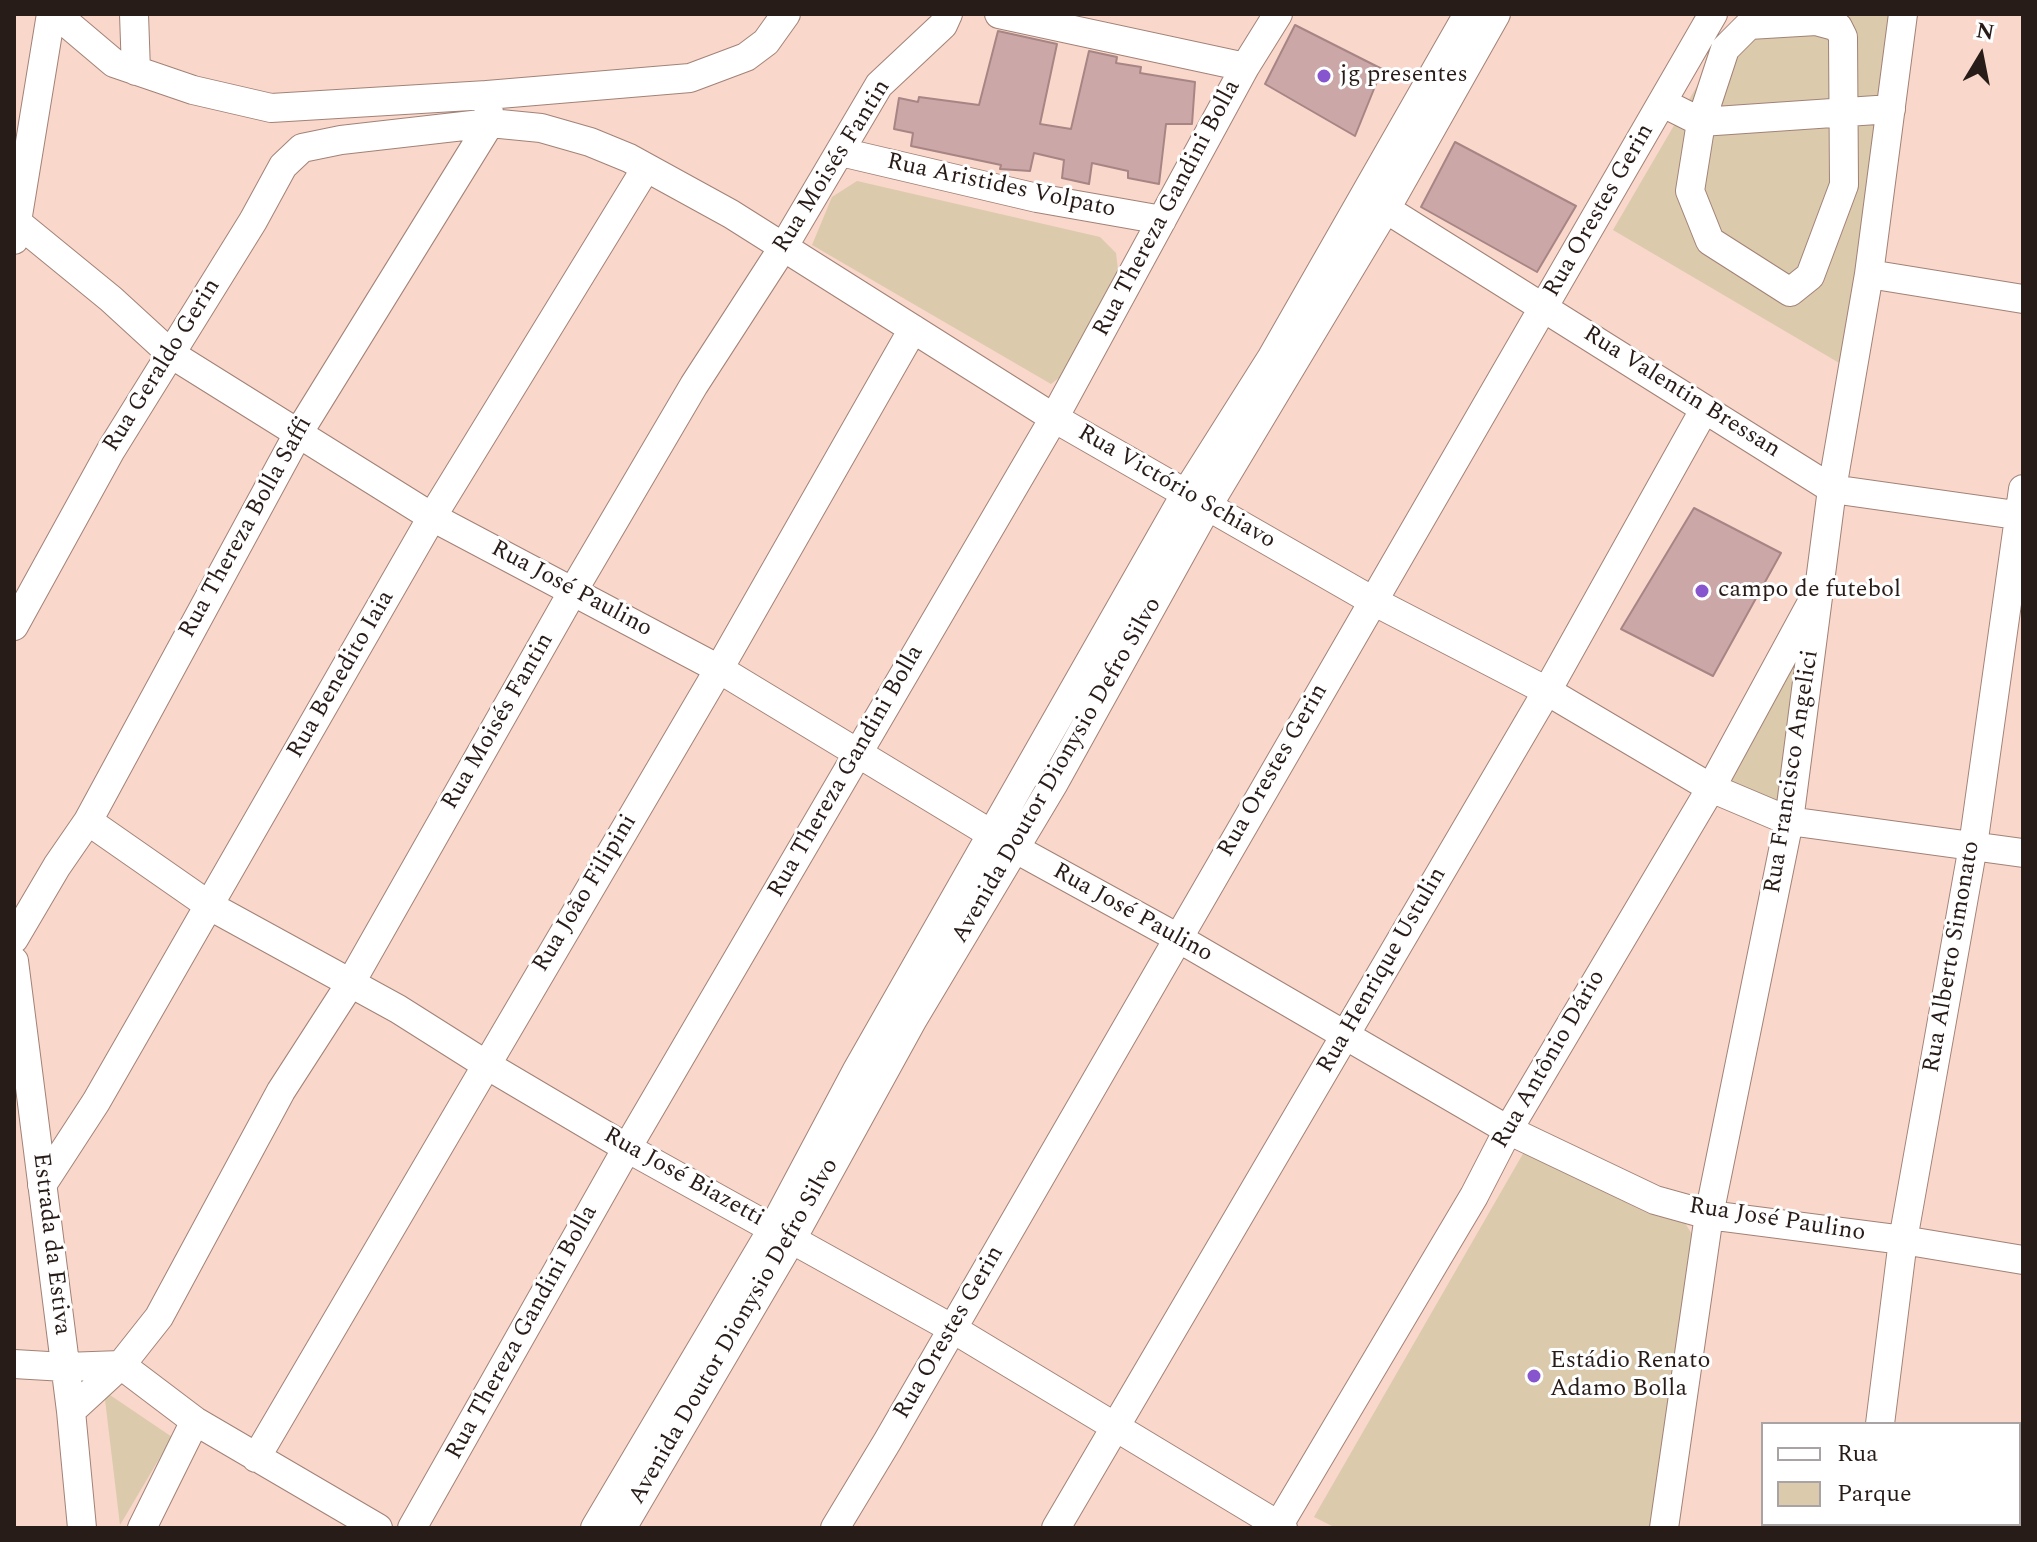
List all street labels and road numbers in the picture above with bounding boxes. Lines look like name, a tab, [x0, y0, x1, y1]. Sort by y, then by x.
street label: Rua Moisés Fantin	[768, 75, 898, 259]
street label: Rua Thereza Gandini Bolla	[1088, 76, 1248, 342]
street label: Rua Orestes Gerin	[1539, 119, 1661, 303]
street label: Rua Aristides Volpato	[884, 149, 1118, 225]
street label: Rua Geraldo Gerin	[98, 274, 228, 458]
street label: Rua Valentin Bressan	[1577, 321, 1785, 465]
street label: Rua Thereza Bolla Saffi	[174, 412, 320, 644]
street label: Rua Victório Schiavo	[1072, 420, 1280, 556]
street label: Rua José Paulino	[485, 535, 657, 645]
street label: Rua Benedito Iaia	[282, 586, 402, 764]
street label: Avenida Doutor Dionysio Defro Silvo	[947, 593, 1169, 949]
street label: Rua Moisés Fantin	[437, 629, 561, 815]
street label: Rua Thereza Gandini Bolla	[763, 641, 931, 903]
street label: Rua Francisco Angelici	[1760, 648, 1826, 896]
street label: Rua Orestes Gerin	[1213, 679, 1335, 863]
street label: Rua João Filipini	[528, 810, 644, 978]
street label: Rua Alberto Simonato	[1918, 839, 1988, 1075]
street label: Rua José Paulino	[1047, 858, 1217, 970]
street label: Rua Henrique Ustulin	[1312, 863, 1454, 1079]
street label: Rua Antônio Dário	[1487, 966, 1613, 1154]
street label: Rua José Biazetti	[598, 1122, 768, 1234]
street label: Estrada da Estiva	[25, 1151, 75, 1337]
street label: Avenida Doutor Dionysio Defro Silvo	[624, 1154, 846, 1510]
street label: Rua José Paulino	[1687, 1193, 1867, 1249]
street label: Rua Thereza Gandini Bolla	[441, 1201, 605, 1465]
street label: Rua Orestes Gerin	[889, 1241, 1011, 1425]

